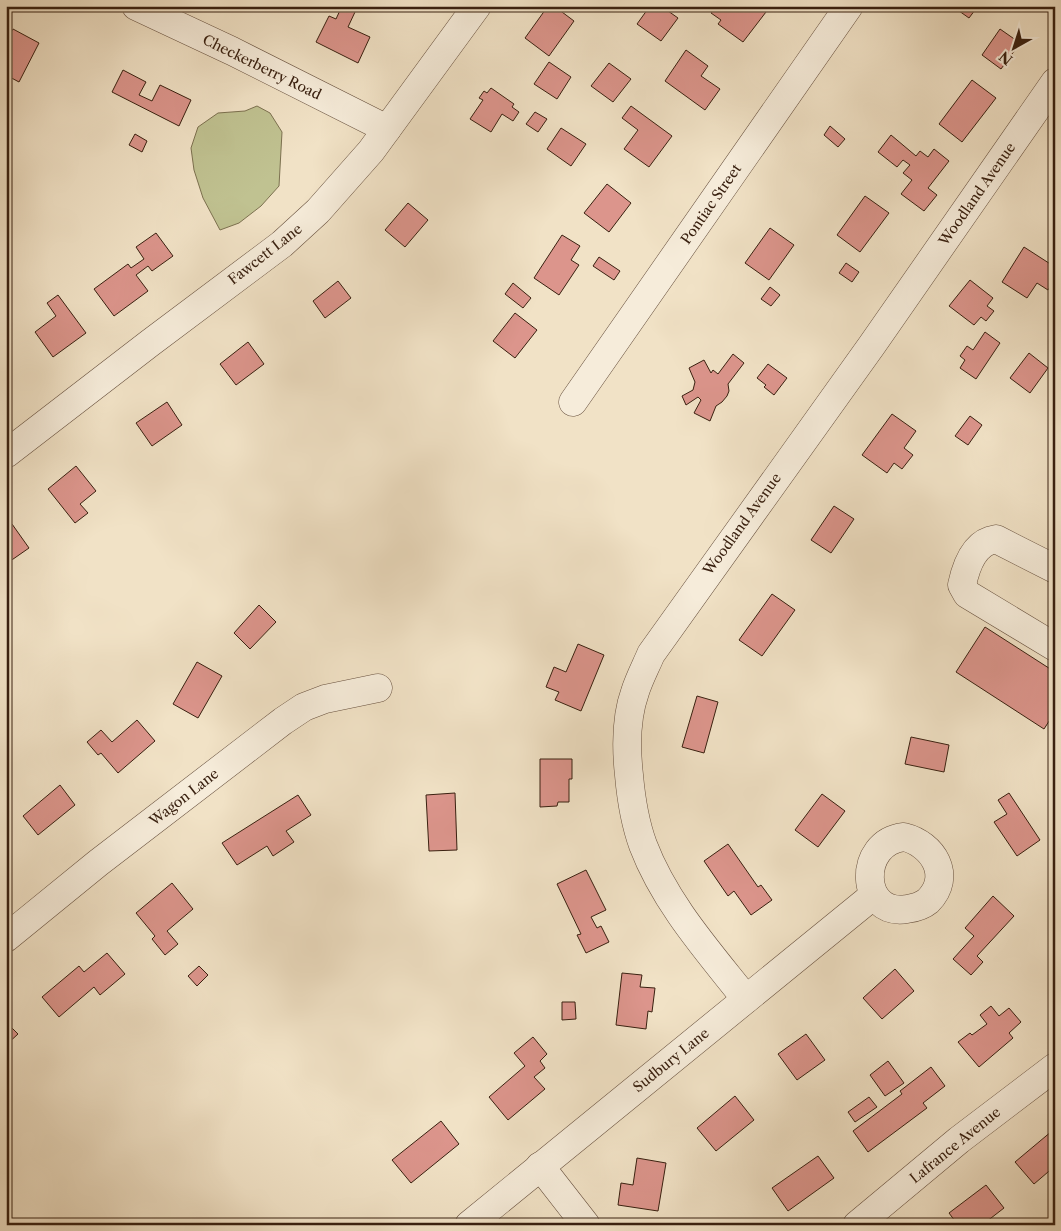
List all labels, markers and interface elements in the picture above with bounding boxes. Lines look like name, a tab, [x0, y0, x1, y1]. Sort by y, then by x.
north arrow	[988, 22, 1038, 72]
street label: Checkerberry Road	[200, 30, 325, 104]
text: N	[995, 47, 1016, 69]
street label: Woodland Avenue	[934, 139, 1019, 250]
street label: Pontiac Street	[677, 160, 745, 248]
street label: Fawcett Lane	[224, 219, 306, 288]
street label: Woodland Avenue	[698, 469, 785, 579]
street label: Wagon Lane	[145, 764, 222, 830]
street label: Sudbury Lane	[629, 1024, 713, 1096]
street label: Lafrance Avenue	[906, 1103, 1004, 1187]

